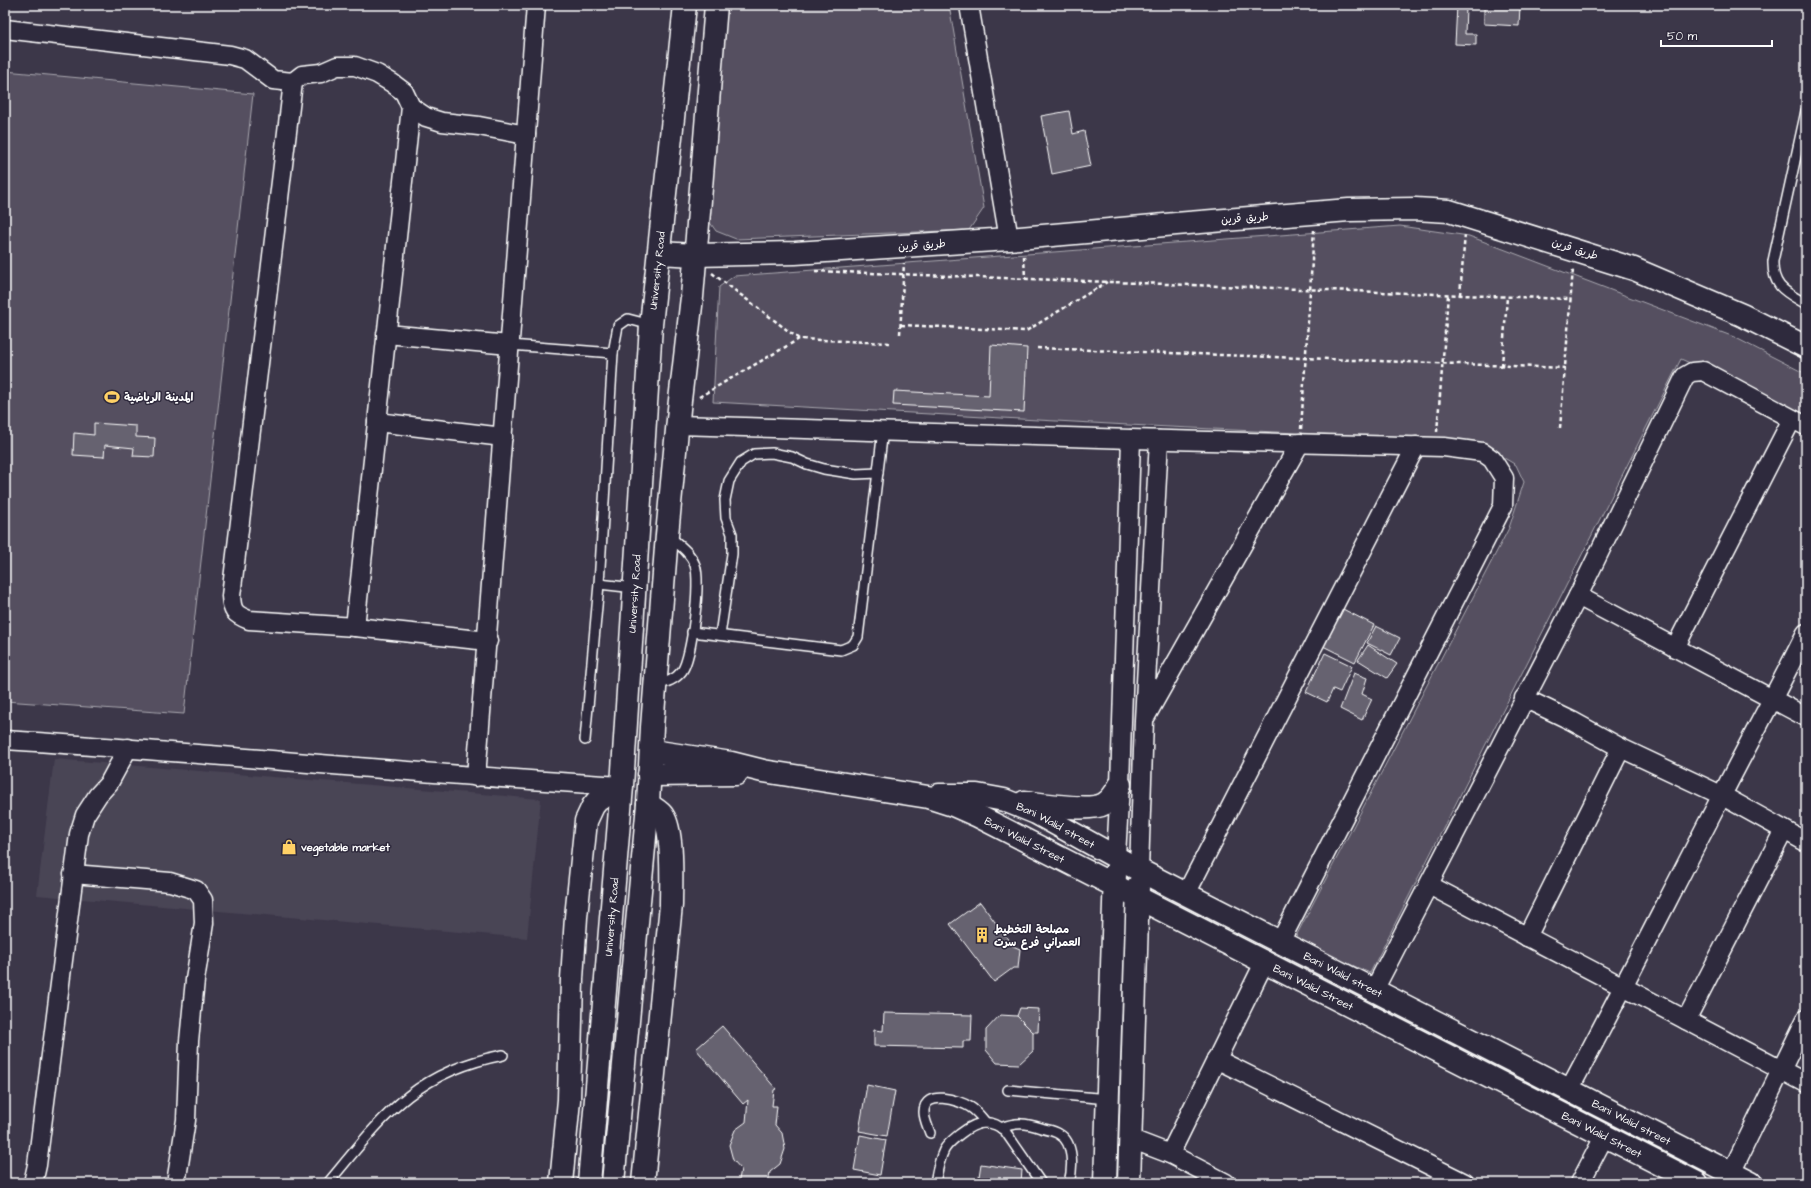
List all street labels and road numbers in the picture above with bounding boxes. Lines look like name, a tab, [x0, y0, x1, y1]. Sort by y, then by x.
street label: طريق قرين	[1221, 209, 1269, 227]
street label: University Road	[645, 230, 668, 310]
street label: طريق قرين	[1550, 234, 1600, 264]
street label: طريق قرين	[898, 236, 946, 254]
street label: University Road	[624, 554, 644, 633]
street label: Bani Walid street	[1014, 798, 1098, 852]
street label: Bani Walid Street	[982, 813, 1068, 867]
street label: University Road	[600, 877, 622, 957]
street label: Bani Walid street	[1301, 948, 1386, 1001]
street label: Bani Walid Street	[1271, 960, 1357, 1014]
street label: Bani Walid street	[1590, 1095, 1674, 1149]
street label: Bani Walid Street	[1559, 1108, 1645, 1161]

